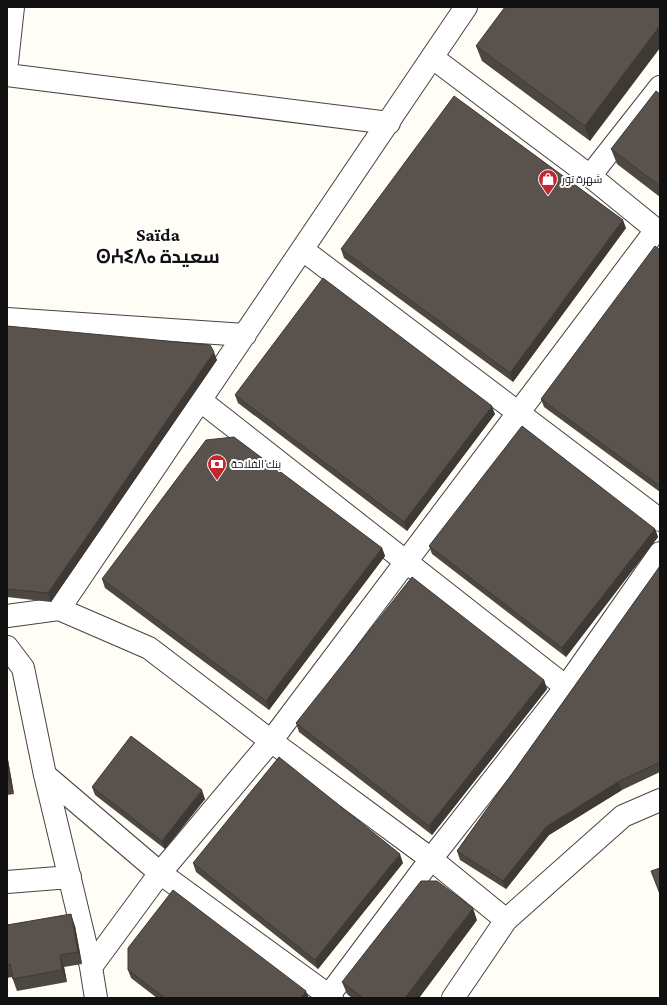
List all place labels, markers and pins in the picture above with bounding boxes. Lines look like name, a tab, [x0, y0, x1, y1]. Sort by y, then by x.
shop icon: شهرة تور	[537, 168, 559, 196]
place label: شهرة تور	[561, 173, 602, 186]
bank icon: بنك الفلاحة	[206, 453, 228, 481]
place label: بنك الفلاحة	[231, 458, 281, 470]

